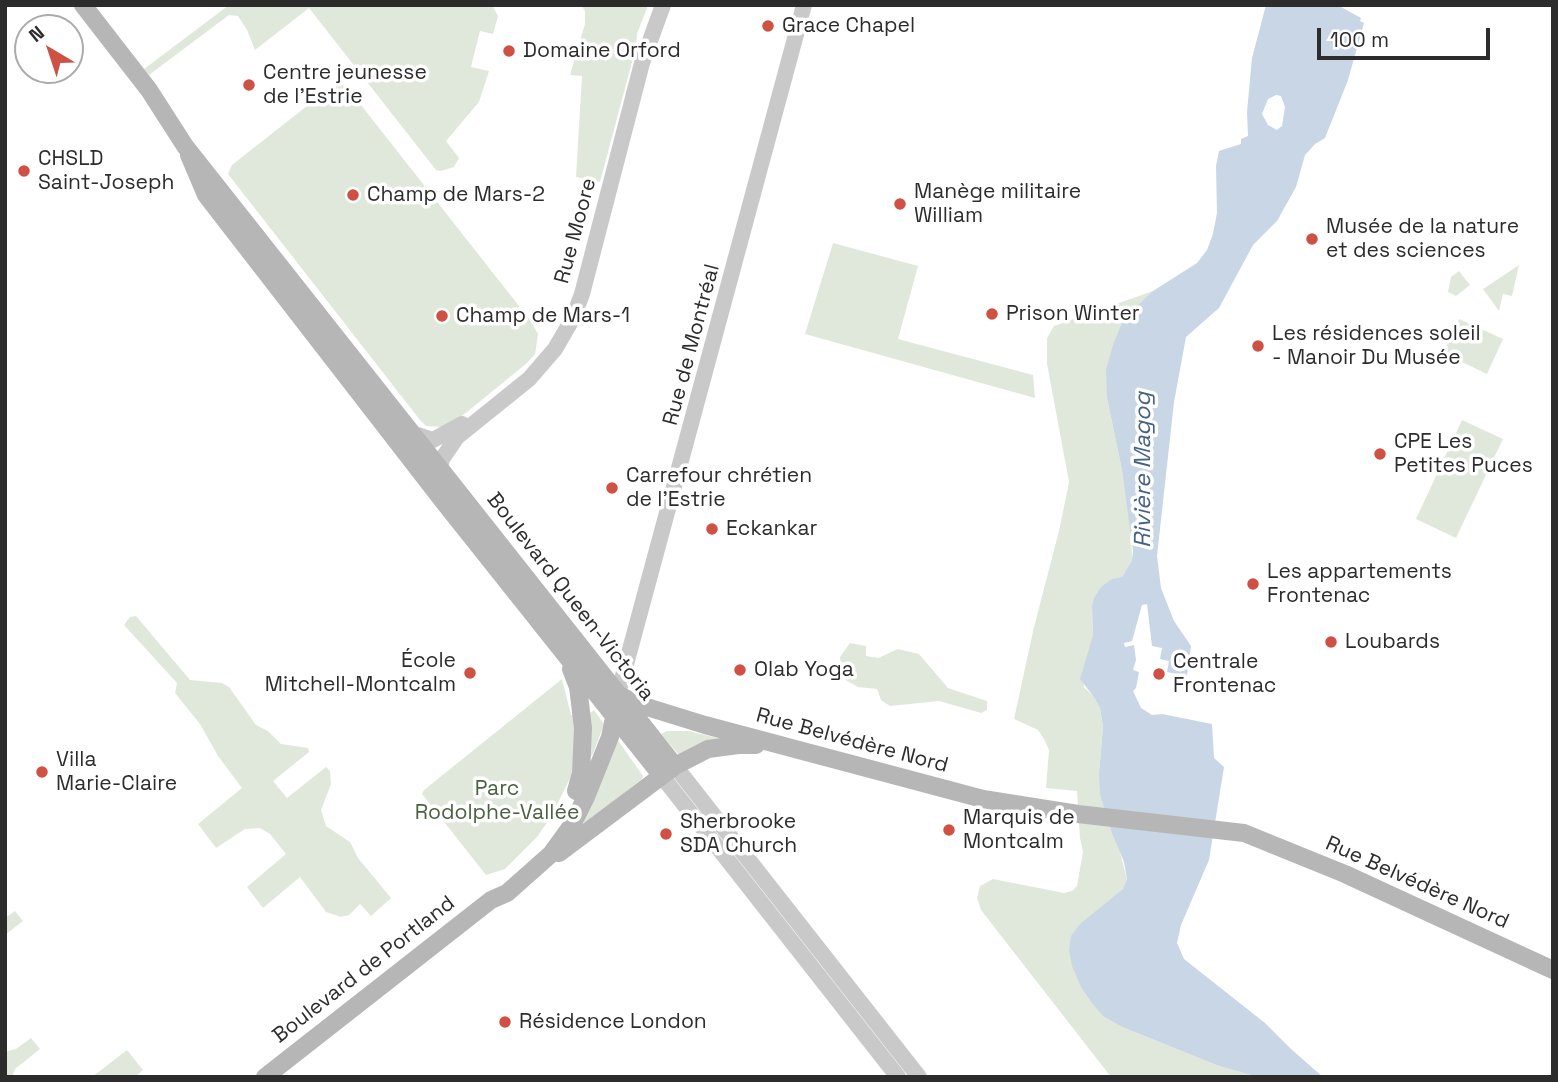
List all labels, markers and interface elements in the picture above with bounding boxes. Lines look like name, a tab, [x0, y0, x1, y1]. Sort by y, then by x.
place label: Grace Chapel	[782, 13, 915, 39]
north arrow	[14, 14, 84, 84]
scale bar	[1320, 14, 1493, 58]
marker: Grace Chapel	[760, 18, 776, 34]
text: N	[24, 20, 50, 48]
text: 100 m	[1330, 26, 1389, 53]
place label: Domaine Orford	[523, 38, 681, 64]
marker: Domaine Orford	[501, 43, 517, 59]
place label: Centre jeunesse de l'Estrie	[263, 60, 427, 110]
marker: Centre jeunesse de l'Estrie	[241, 77, 257, 93]
place label: CHSLD Saint-Joseph	[38, 146, 174, 196]
marker: CHSLD Saint-Joseph	[16, 163, 32, 179]
street label: Rue Moore	[550, 176, 602, 286]
place label: Manège militaire William	[914, 179, 1081, 229]
place label: Champ de Mars-2	[367, 182, 545, 208]
marker: Champ de Mars-2	[345, 187, 361, 203]
marker: Manège militaire William	[892, 196, 908, 212]
place label: Musée de la nature et des sciences	[1326, 214, 1519, 264]
marker: Musée de la nature et des sciences	[1304, 231, 1320, 247]
street label: Rue de Montréal	[658, 262, 726, 428]
place label: Prison Winter	[1006, 301, 1140, 327]
place label: Champ de Mars-1	[456, 303, 630, 329]
marker: Prison Winter	[984, 306, 1000, 322]
marker: Champ de Mars-1	[434, 308, 450, 324]
place label: Les résidences soleil - Manoir Du Musée	[1272, 321, 1481, 371]
marker: Les résidences soleil - Manoir Du Musée	[1250, 338, 1266, 354]
water label: Rivière Magog	[1130, 392, 1158, 548]
place label: CPE Les Petites Puces	[1394, 429, 1533, 479]
marker: CPE Les Petites Puces	[1372, 446, 1388, 462]
place label: Carrefour chrétien de l'Estrie	[626, 463, 812, 513]
marker: Carrefour chrétien de l'Estrie	[604, 480, 620, 496]
street label: Boulevard Queen-Victoria	[481, 488, 659, 706]
place label: Eckankar	[726, 516, 817, 542]
marker: Eckankar	[704, 521, 720, 537]
place label: Les appartements Frontenac	[1267, 559, 1452, 609]
marker: Les appartements Frontenac	[1245, 576, 1261, 592]
place label: Loubards	[1345, 629, 1440, 655]
marker: Loubards	[1323, 634, 1339, 650]
place label: École Mitchell-Montcalm	[265, 648, 456, 698]
place label: Centrale Frontenac	[1173, 649, 1276, 699]
place label: Olab Yoga	[754, 657, 854, 683]
marker: Olab Yoga	[732, 662, 748, 678]
marker: École Mitchell-Montcalm	[462, 665, 478, 681]
marker: Centrale Frontenac	[1151, 666, 1167, 682]
street label: Rue Belvédère Nord	[753, 703, 951, 779]
place label: Villa Marie-Claire	[56, 747, 177, 797]
marker: Villa Marie-Claire	[34, 764, 50, 780]
park label: Parc Rodolphe-Vallée	[415, 776, 579, 826]
place label: Marquis de Montcalm	[963, 805, 1075, 855]
place label: Sherbrooke SDA Church	[680, 809, 797, 859]
marker: Marquis de Montcalm	[941, 822, 957, 838]
marker: Sherbrooke SDA Church	[658, 826, 674, 842]
street label: Rue Belvédère Nord	[1321, 831, 1513, 935]
street label: Boulevard de Portland	[268, 891, 460, 1049]
place label: Résidence London	[519, 1009, 707, 1035]
marker: Résidence London	[497, 1014, 513, 1030]

